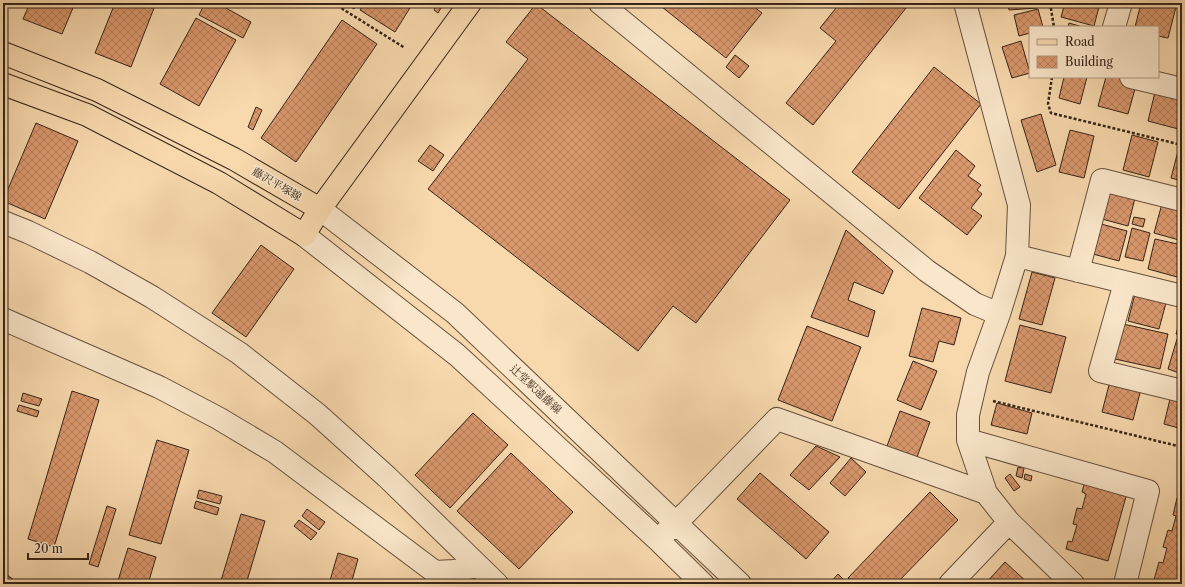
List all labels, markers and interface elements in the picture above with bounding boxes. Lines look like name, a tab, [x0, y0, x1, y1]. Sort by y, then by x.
legend	[1029, 26, 1159, 78]
text: Road	[1065, 34, 1095, 49]
text: Building	[1065, 54, 1113, 69]
street label: 藤沢平塚線	[250, 164, 304, 204]
street label: 辻堂駅遠藤線	[507, 361, 565, 417]
scale bar	[28, 535, 88, 561]
text: 20 m	[34, 541, 63, 556]

